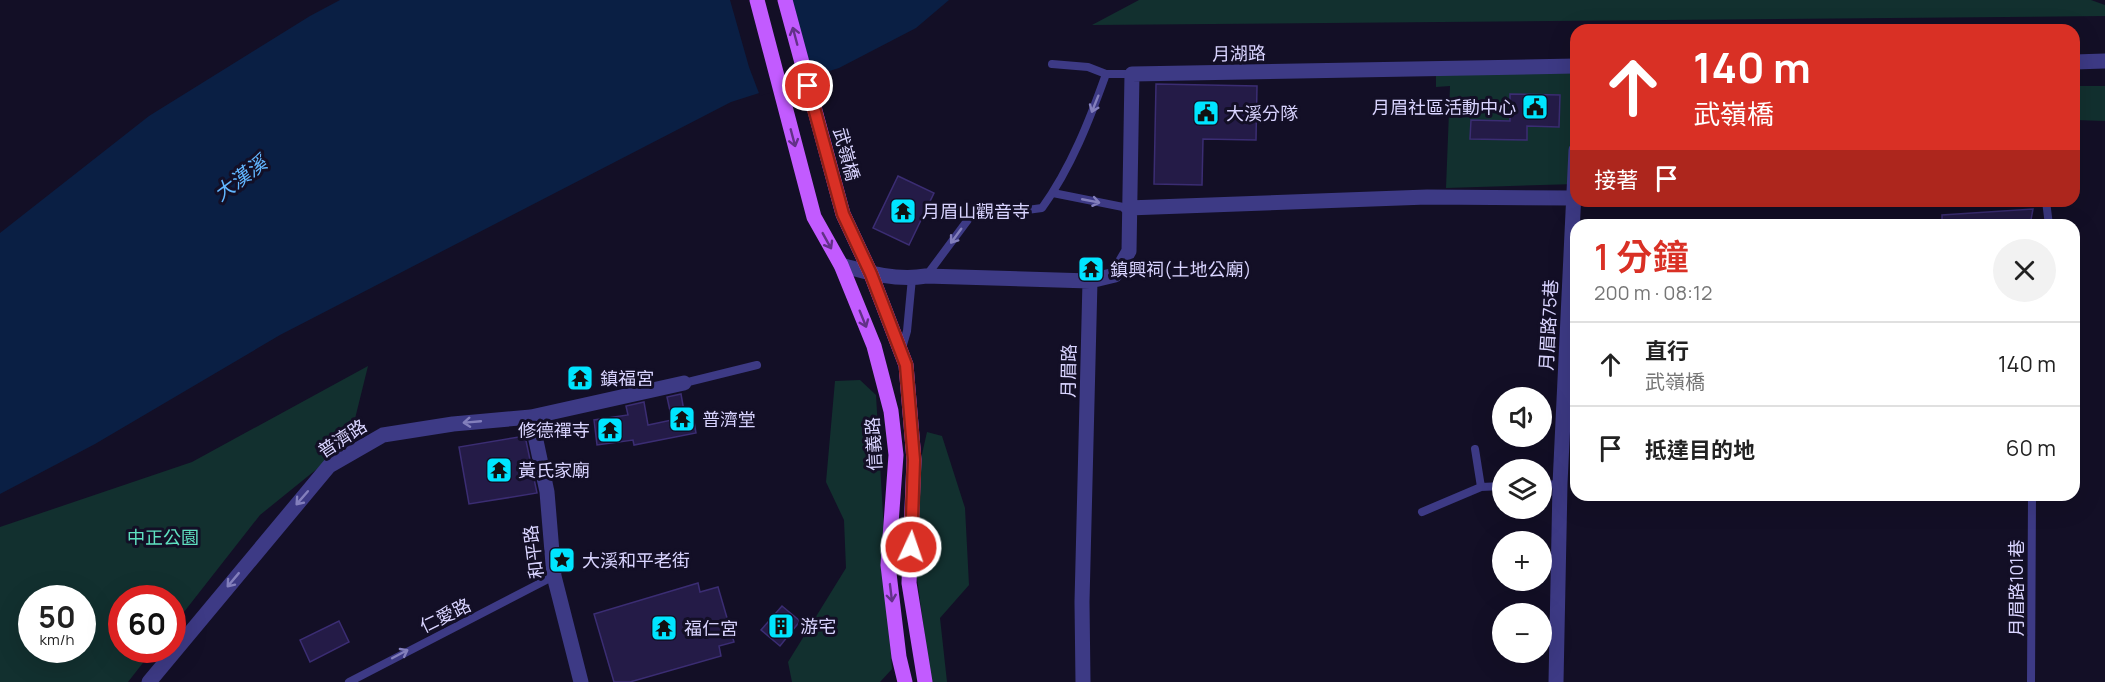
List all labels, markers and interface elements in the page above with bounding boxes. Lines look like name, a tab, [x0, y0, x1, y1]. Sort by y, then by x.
one-way arrow	[789, 27, 800, 46]
text: 140 m	[1693, 38, 1811, 96]
street label: 月湖路	[1212, 41, 1266, 65]
icon: ahead	[1594, 48, 1672, 126]
pin	[782, 60, 833, 111]
icon: arrive	[791, 69, 824, 102]
public building icon: 月眉社區活動中心	[1520, 92, 1550, 122]
one-way arrow	[1089, 94, 1100, 112]
place label: 月眉社區活動中心	[1372, 95, 1516, 119]
text: 武嶺橋	[1693, 95, 1774, 132]
public building icon: 大溪分隊	[1191, 98, 1221, 128]
place label: 大溪分隊	[1226, 101, 1298, 125]
street label: 武嶺橋	[828, 125, 866, 183]
one-way arrow	[788, 128, 800, 147]
water label: 大漢溪	[208, 147, 274, 207]
icon: arrive	[1650, 162, 1683, 195]
text: 接著	[1594, 165, 1638, 195]
temple icon: 月眉山觀音寺	[888, 196, 918, 226]
one-way arrow	[1080, 196, 1100, 207]
place label: 月眉山觀音寺	[922, 199, 1030, 223]
one-way arrow	[949, 228, 962, 244]
one-way arrow	[821, 232, 833, 249]
text: 1 分鐘	[1594, 232, 1688, 281]
button: close	[1993, 239, 2056, 302]
temple icon: 鎮興祠(土地公廟)	[1076, 254, 1106, 284]
place label: 鎮興祠(土地公廟)	[1110, 257, 1251, 281]
street label: 月眉路75巷	[1534, 279, 1562, 371]
text: 200 m · 08:12	[1594, 279, 1712, 306]
one-way arrow	[858, 309, 869, 328]
text: 直行	[1645, 336, 1689, 366]
street label: 月眉路	[1056, 344, 1080, 398]
icon: ahead	[1594, 348, 1627, 381]
text: 140 m	[1998, 349, 2056, 379]
temple icon: 鎮福宮	[565, 363, 595, 393]
place label: 鎮福宮	[600, 366, 654, 390]
text: 武嶺橋	[1645, 368, 1705, 395]
map controls	[1492, 387, 1552, 663]
button: sound	[1492, 387, 1552, 447]
temple icon: 普濟堂	[667, 404, 697, 434]
place label: 普濟堂	[702, 407, 756, 431]
street label: 普濟路	[313, 413, 371, 463]
temple icon: 修德禪寺	[595, 415, 625, 445]
street label: 信義路	[860, 416, 886, 472]
one-way arrow	[463, 417, 483, 428]
place label: 修德禪寺	[518, 418, 590, 442]
icon: arrive	[1594, 432, 1627, 465]
text: 60 m	[2006, 433, 2056, 463]
text: 抵達目的地	[1645, 435, 1755, 465]
temple icon: 黃氏家廟	[484, 455, 514, 485]
place label: 黃氏家廟	[518, 458, 590, 482]
button: layers	[1492, 459, 1552, 519]
one-way arrow	[295, 490, 309, 505]
position arrow	[879, 515, 943, 579]
street label: 和平路	[518, 524, 548, 580]
park label: 中正公園	[127, 525, 199, 549]
button: +	[1492, 531, 1552, 591]
street label: 月眉路101巷	[2004, 539, 2028, 637]
place icon: 大溪和平老街	[547, 545, 577, 575]
place label: 大溪和平老街	[582, 548, 690, 572]
one-way arrow	[226, 572, 240, 587]
one-way arrow	[886, 582, 897, 602]
speed limit sign: 60	[108, 585, 186, 663]
street label: 仁愛路	[415, 592, 475, 638]
text: 50	[38, 596, 76, 637]
button: −	[1492, 603, 1552, 663]
building icon: 游宅	[766, 611, 796, 641]
temple icon: 福仁宮	[649, 613, 679, 643]
place label: 游宅	[800, 614, 836, 638]
place label: 福仁宮	[684, 616, 738, 640]
text: km/h	[40, 629, 74, 650]
one-way arrow	[391, 648, 408, 660]

